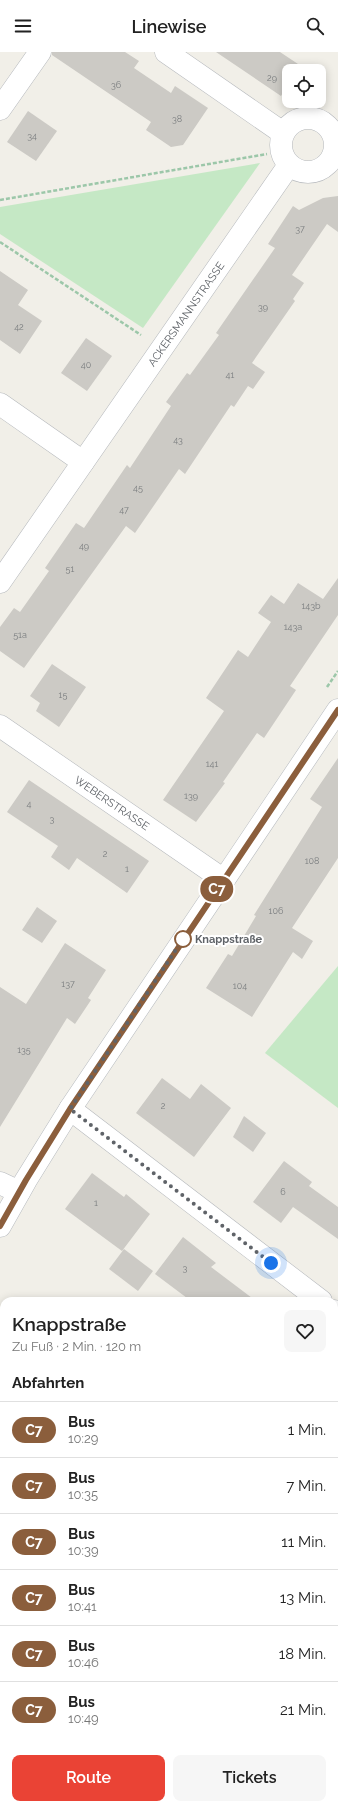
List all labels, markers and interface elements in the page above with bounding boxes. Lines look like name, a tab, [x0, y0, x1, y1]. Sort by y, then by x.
icon: menu	[12, 15, 34, 37]
icon: search	[304, 15, 326, 37]
text: Linewise	[132, 16, 206, 37]
map controls	[282, 64, 326, 108]
button: locate	[282, 64, 326, 108]
house number: 29	[267, 73, 277, 83]
house number: 36	[111, 80, 122, 90]
house number: 38	[172, 114, 182, 124]
house number: 34	[27, 131, 37, 141]
house number: 37	[295, 224, 305, 234]
street label: ACKERSMANNSTRASSE	[145, 259, 228, 369]
house number: 39	[258, 302, 268, 312]
house number: 42	[14, 322, 24, 332]
house number: 40	[81, 360, 92, 370]
house number: 41	[226, 370, 235, 380]
house number: 43	[173, 435, 183, 445]
house number: 45	[133, 483, 143, 493]
house number: 47	[119, 505, 129, 515]
house number: 49	[79, 541, 89, 551]
house number: 51	[66, 564, 75, 574]
house number: 143b	[301, 601, 321, 611]
house number: 143a	[284, 622, 302, 632]
house number: 51a	[13, 630, 27, 640]
house number: 15	[59, 690, 67, 700]
house number: 141	[206, 759, 218, 769]
street label: WEBERSTRASSE	[72, 774, 152, 833]
house number: 139	[184, 791, 198, 801]
house number: 4	[27, 799, 32, 809]
house number: 3	[50, 814, 55, 824]
house number: 2	[103, 849, 108, 859]
house number: 108	[305, 856, 319, 866]
house number: 1	[125, 864, 129, 874]
line badge: C7	[199, 876, 235, 902]
text: C7	[208, 881, 226, 897]
house number: 106	[269, 906, 284, 916]
marker: Knappstraße	[174, 930, 192, 948]
place label: Knappstraße	[195, 933, 263, 946]
house number: 137	[61, 979, 75, 989]
house number: 104	[233, 981, 247, 991]
house number: 135	[17, 1045, 31, 1055]
house number: 2	[161, 1101, 166, 1111]
house number: 6	[280, 1187, 286, 1197]
house number: 1	[94, 1198, 98, 1208]
your location	[261, 1253, 281, 1273]
house number: 3	[183, 1263, 188, 1273]
button: heart	[284, 1310, 326, 1352]
text: Knappstraße	[12, 1313, 126, 1335]
text: Zu Fuß · 2 Min. · 120 m	[12, 1339, 141, 1354]
text: Abfahrten	[12, 1374, 84, 1392]
text: Bus	[68, 1413, 95, 1431]
text: 1 Min.	[288, 1421, 326, 1439]
text: C7	[25, 1422, 43, 1438]
text: 10:29	[68, 1431, 98, 1446]
text: Bus	[68, 1469, 95, 1487]
text: 7 Min.	[286, 1477, 326, 1495]
text: C7	[25, 1478, 43, 1494]
text: 10:35	[68, 1487, 98, 1502]
text: Bus	[68, 1525, 95, 1543]
text: 11 Min.	[281, 1533, 326, 1551]
text: C7	[25, 1534, 43, 1550]
text: 10:39	[68, 1543, 99, 1558]
text: Bus	[68, 1581, 95, 1599]
text: 13 Min.	[280, 1589, 326, 1607]
text: C7	[25, 1590, 43, 1606]
text: 10:41	[68, 1599, 97, 1614]
text: Bus	[68, 1637, 95, 1655]
text: 18 Min.	[279, 1645, 326, 1663]
text: C7	[25, 1646, 43, 1662]
text: 10:46	[68, 1655, 99, 1670]
text: Bus	[68, 1693, 95, 1711]
text: 21 Min.	[280, 1701, 326, 1719]
text: C7	[25, 1702, 43, 1718]
text: 10:49	[68, 1711, 99, 1726]
button: Route	[12, 1755, 165, 1801]
button: Tickets	[173, 1755, 326, 1801]

